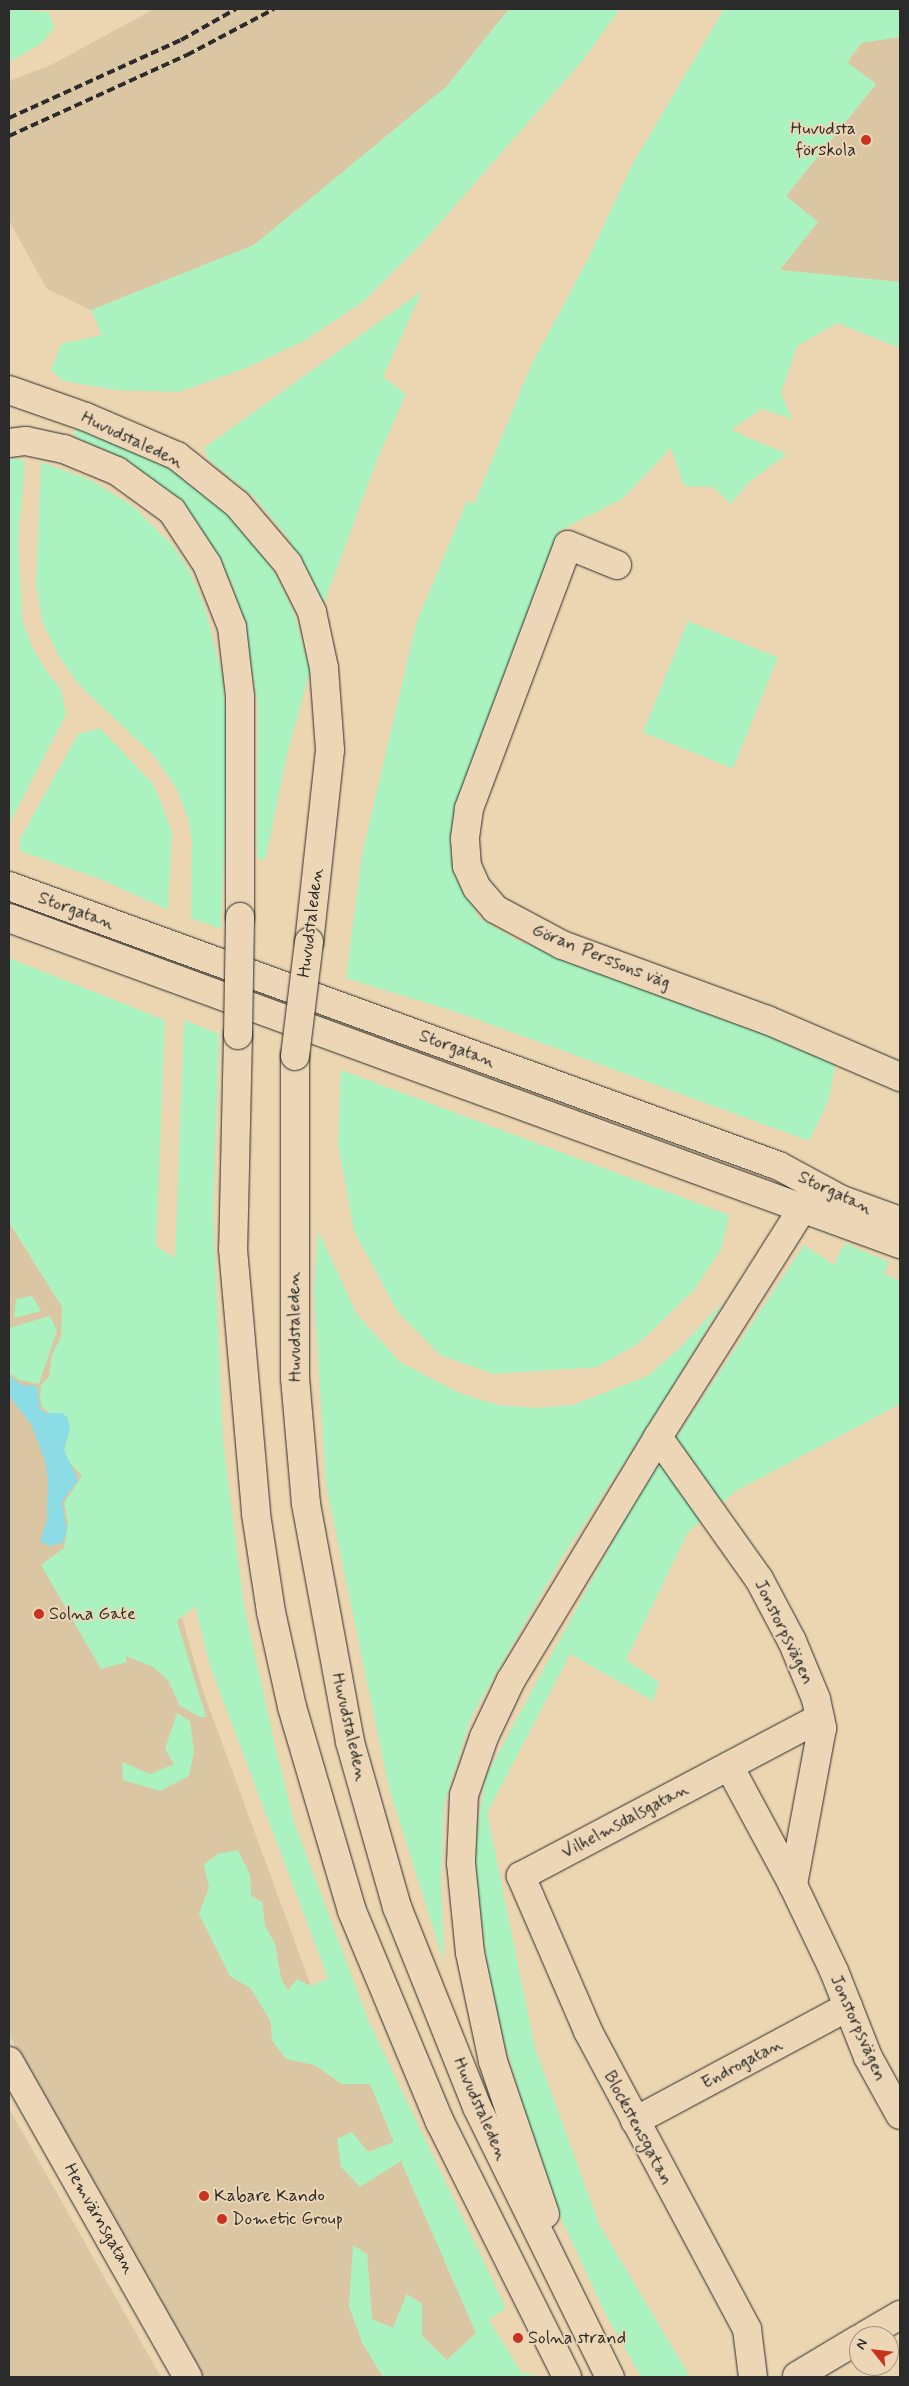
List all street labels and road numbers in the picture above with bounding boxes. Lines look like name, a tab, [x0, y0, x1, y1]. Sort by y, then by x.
street label: Huvudstaleden	[77, 407, 187, 473]
street label: Huvudstaleden	[294, 867, 328, 979]
street label: Storgatan	[35, 887, 117, 935]
street label: Göran Perssons väg	[529, 920, 673, 994]
street label: Storgatan	[416, 1025, 498, 1073]
street label: Storgatan	[794, 1166, 876, 1220]
street label: Huvudstaleden	[283, 1272, 307, 1382]
street label: Jonstorpsvägen	[749, 1576, 819, 1688]
street label: Huvudstaleden	[326, 1671, 372, 1783]
street label: Vilhelmsdalsgatan	[558, 1778, 692, 1864]
street label: Jonstorpsvägen	[825, 1972, 891, 2084]
street label: Endrogatan	[698, 2034, 786, 2094]
street label: Huvudstaleden	[448, 2054, 512, 2164]
street label: Blockstensgatan	[599, 2067, 677, 2189]
street label: Hemvärnsgatan	[59, 2160, 139, 2278]

